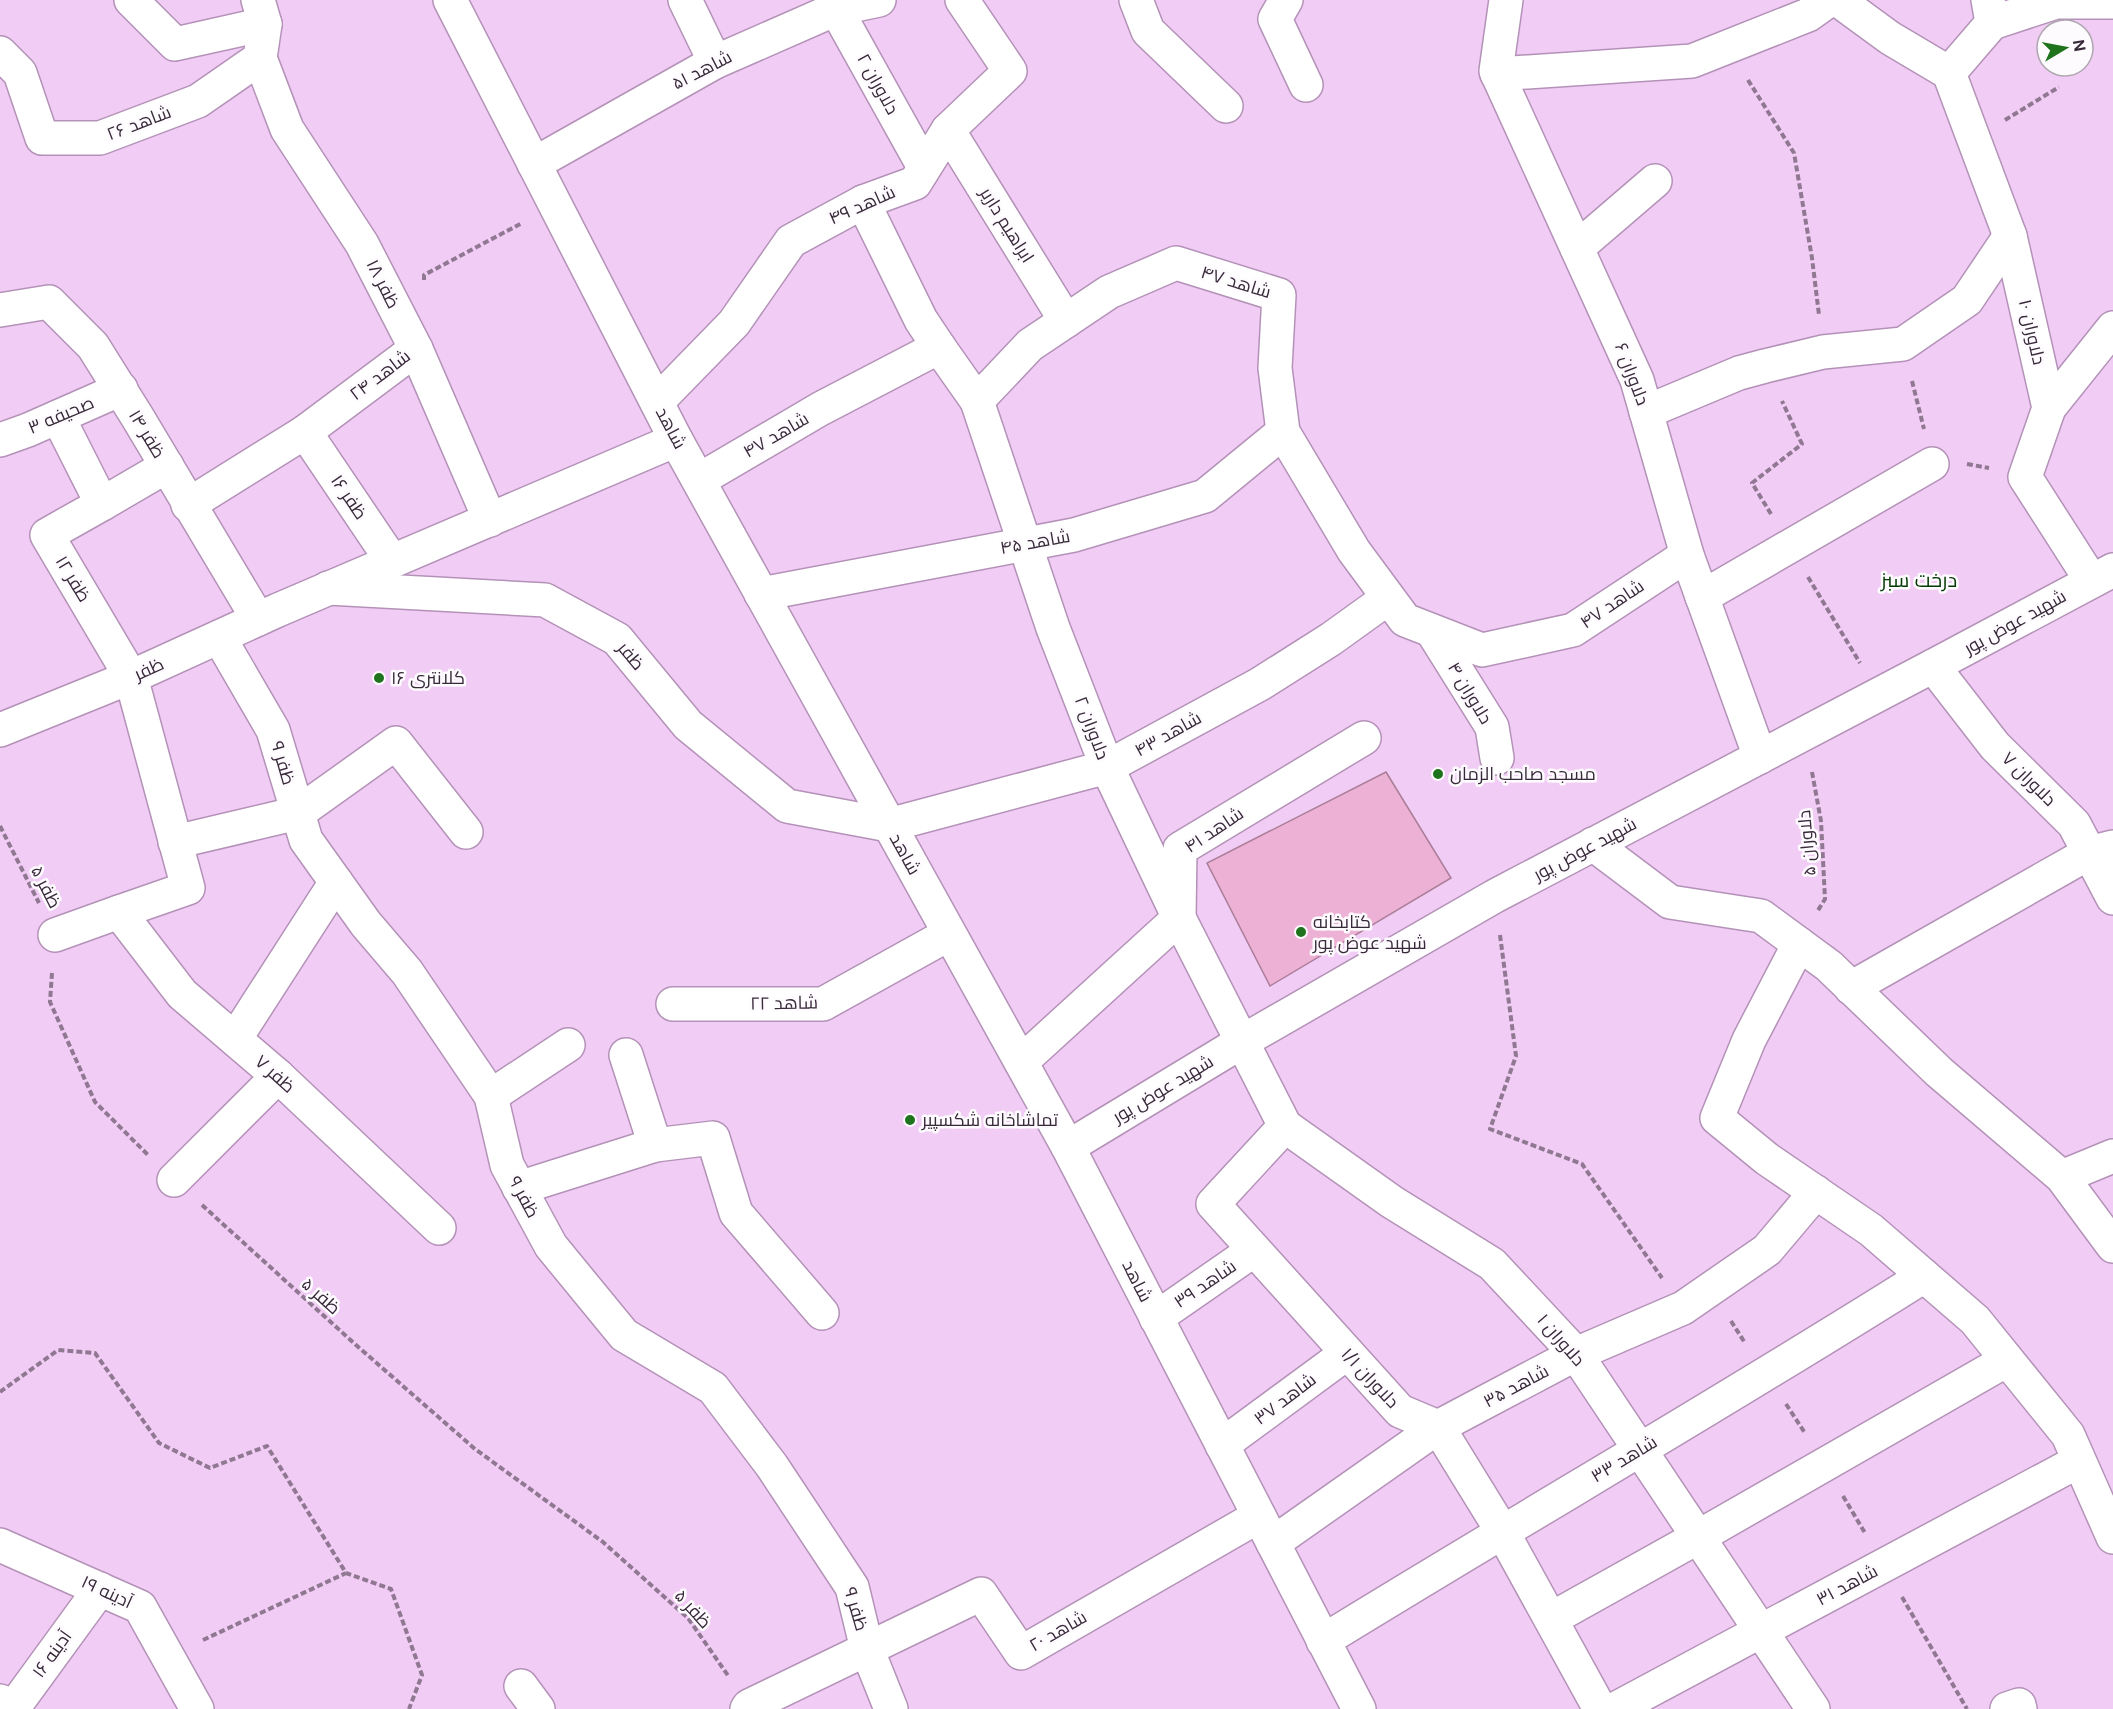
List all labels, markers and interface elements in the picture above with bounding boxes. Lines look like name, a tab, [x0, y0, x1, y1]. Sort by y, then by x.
north arrow	[2035, 18, 2095, 78]
text: N	[2068, 38, 2091, 53]
street label: شاهد ۵۱	[668, 45, 736, 95]
street label: دلاوران ۲	[852, 49, 904, 119]
street label: شاهد ۲۶	[103, 100, 175, 146]
street label: شاهد ۴۹	[825, 180, 899, 230]
street label: ابراهیم داربر	[974, 182, 1040, 267]
street label: ظفر ۱۸	[361, 255, 405, 313]
street label: شاهد ۴۷	[1198, 260, 1274, 304]
street label: دلاوران ۱۰	[2013, 297, 2051, 367]
street label: دلاوران ۶	[1609, 339, 1655, 409]
street label: شاهد ۲۴	[345, 344, 415, 406]
street label: صحیفه ۳	[24, 390, 98, 440]
street label: شاهد	[650, 403, 692, 453]
street label: ظفر ۱۴	[123, 405, 171, 463]
street label: شاهد ۴۷	[739, 407, 813, 463]
street label: ظفر ۱۶	[325, 470, 373, 524]
street label: شاهد ۴۵	[998, 524, 1072, 560]
street label: ظفر ۱۲	[50, 551, 96, 607]
district label: درخت سبز	[1880, 567, 1957, 593]
street label: شاهد ۴۷	[1575, 574, 1649, 634]
street label: شهید عوض پور	[1959, 584, 2071, 661]
street label: ظفر	[611, 636, 650, 675]
street label: ظفر	[129, 652, 168, 687]
street label: دلاوران ۴	[1442, 658, 1498, 728]
place label: کلانتری ۱۶	[391, 666, 465, 690]
marker: کلانتری ۱۶	[372, 671, 386, 685]
street label: دلاوران ۲	[1069, 693, 1115, 763]
street label: شاهد ۴۳	[1130, 706, 1206, 762]
street label: ظفر ۹	[265, 738, 301, 788]
street label: دلاوران ۷	[1997, 747, 2061, 811]
place label: مسجد صاحب الزمان	[1450, 762, 1596, 786]
marker: مسجد صاحب الزمان	[1431, 767, 1445, 781]
street label: شاهد ۴۱	[1180, 801, 1248, 859]
street label: دلاوران ۵	[1792, 809, 1822, 877]
street label: شهید عوض پور	[1528, 812, 1641, 887]
street label: شاهد	[884, 829, 926, 879]
street label: ظفر ۵	[25, 862, 67, 912]
place label: کتابخانه شهید عوض پور	[1312, 910, 1427, 955]
marker: کتابخانه شهید عوض پور	[1294, 925, 1308, 939]
street label: شاهد ۲۲	[750, 990, 818, 1016]
street label: شهید عوض پور	[1107, 1049, 1218, 1129]
street label: ظفر ۷	[250, 1050, 300, 1098]
place label: تماشاخانه شکسپیر	[921, 1108, 1058, 1132]
marker: تماشاخانه شکسپیر	[903, 1113, 917, 1127]
street label: ظفر ۹	[503, 1172, 545, 1222]
street label: شاهد ۳۹	[1169, 1254, 1241, 1314]
street label: شاهد	[1116, 1256, 1158, 1306]
street label: ظفر ۵	[296, 1272, 346, 1320]
street label: دلاوران ۱	[1532, 1309, 1590, 1371]
street label: دلاوران ۱/۱	[1336, 1343, 1404, 1413]
street label: شاهد ۳۵	[1479, 1359, 1553, 1413]
street label: شاهد ۳۷	[1249, 1368, 1321, 1430]
street label: شاهد ۳۳	[1586, 1430, 1662, 1488]
street label: شاهد ۳۱	[1812, 1559, 1882, 1611]
street label: آدینه ۱۹	[78, 1570, 137, 1614]
street label: ظفر ۵	[669, 1584, 717, 1634]
street label: ظفر ۹	[838, 1584, 874, 1634]
street label: شاهد ۲۰	[1025, 1605, 1091, 1657]
street label: آدینه ۱۶	[27, 1625, 77, 1682]

